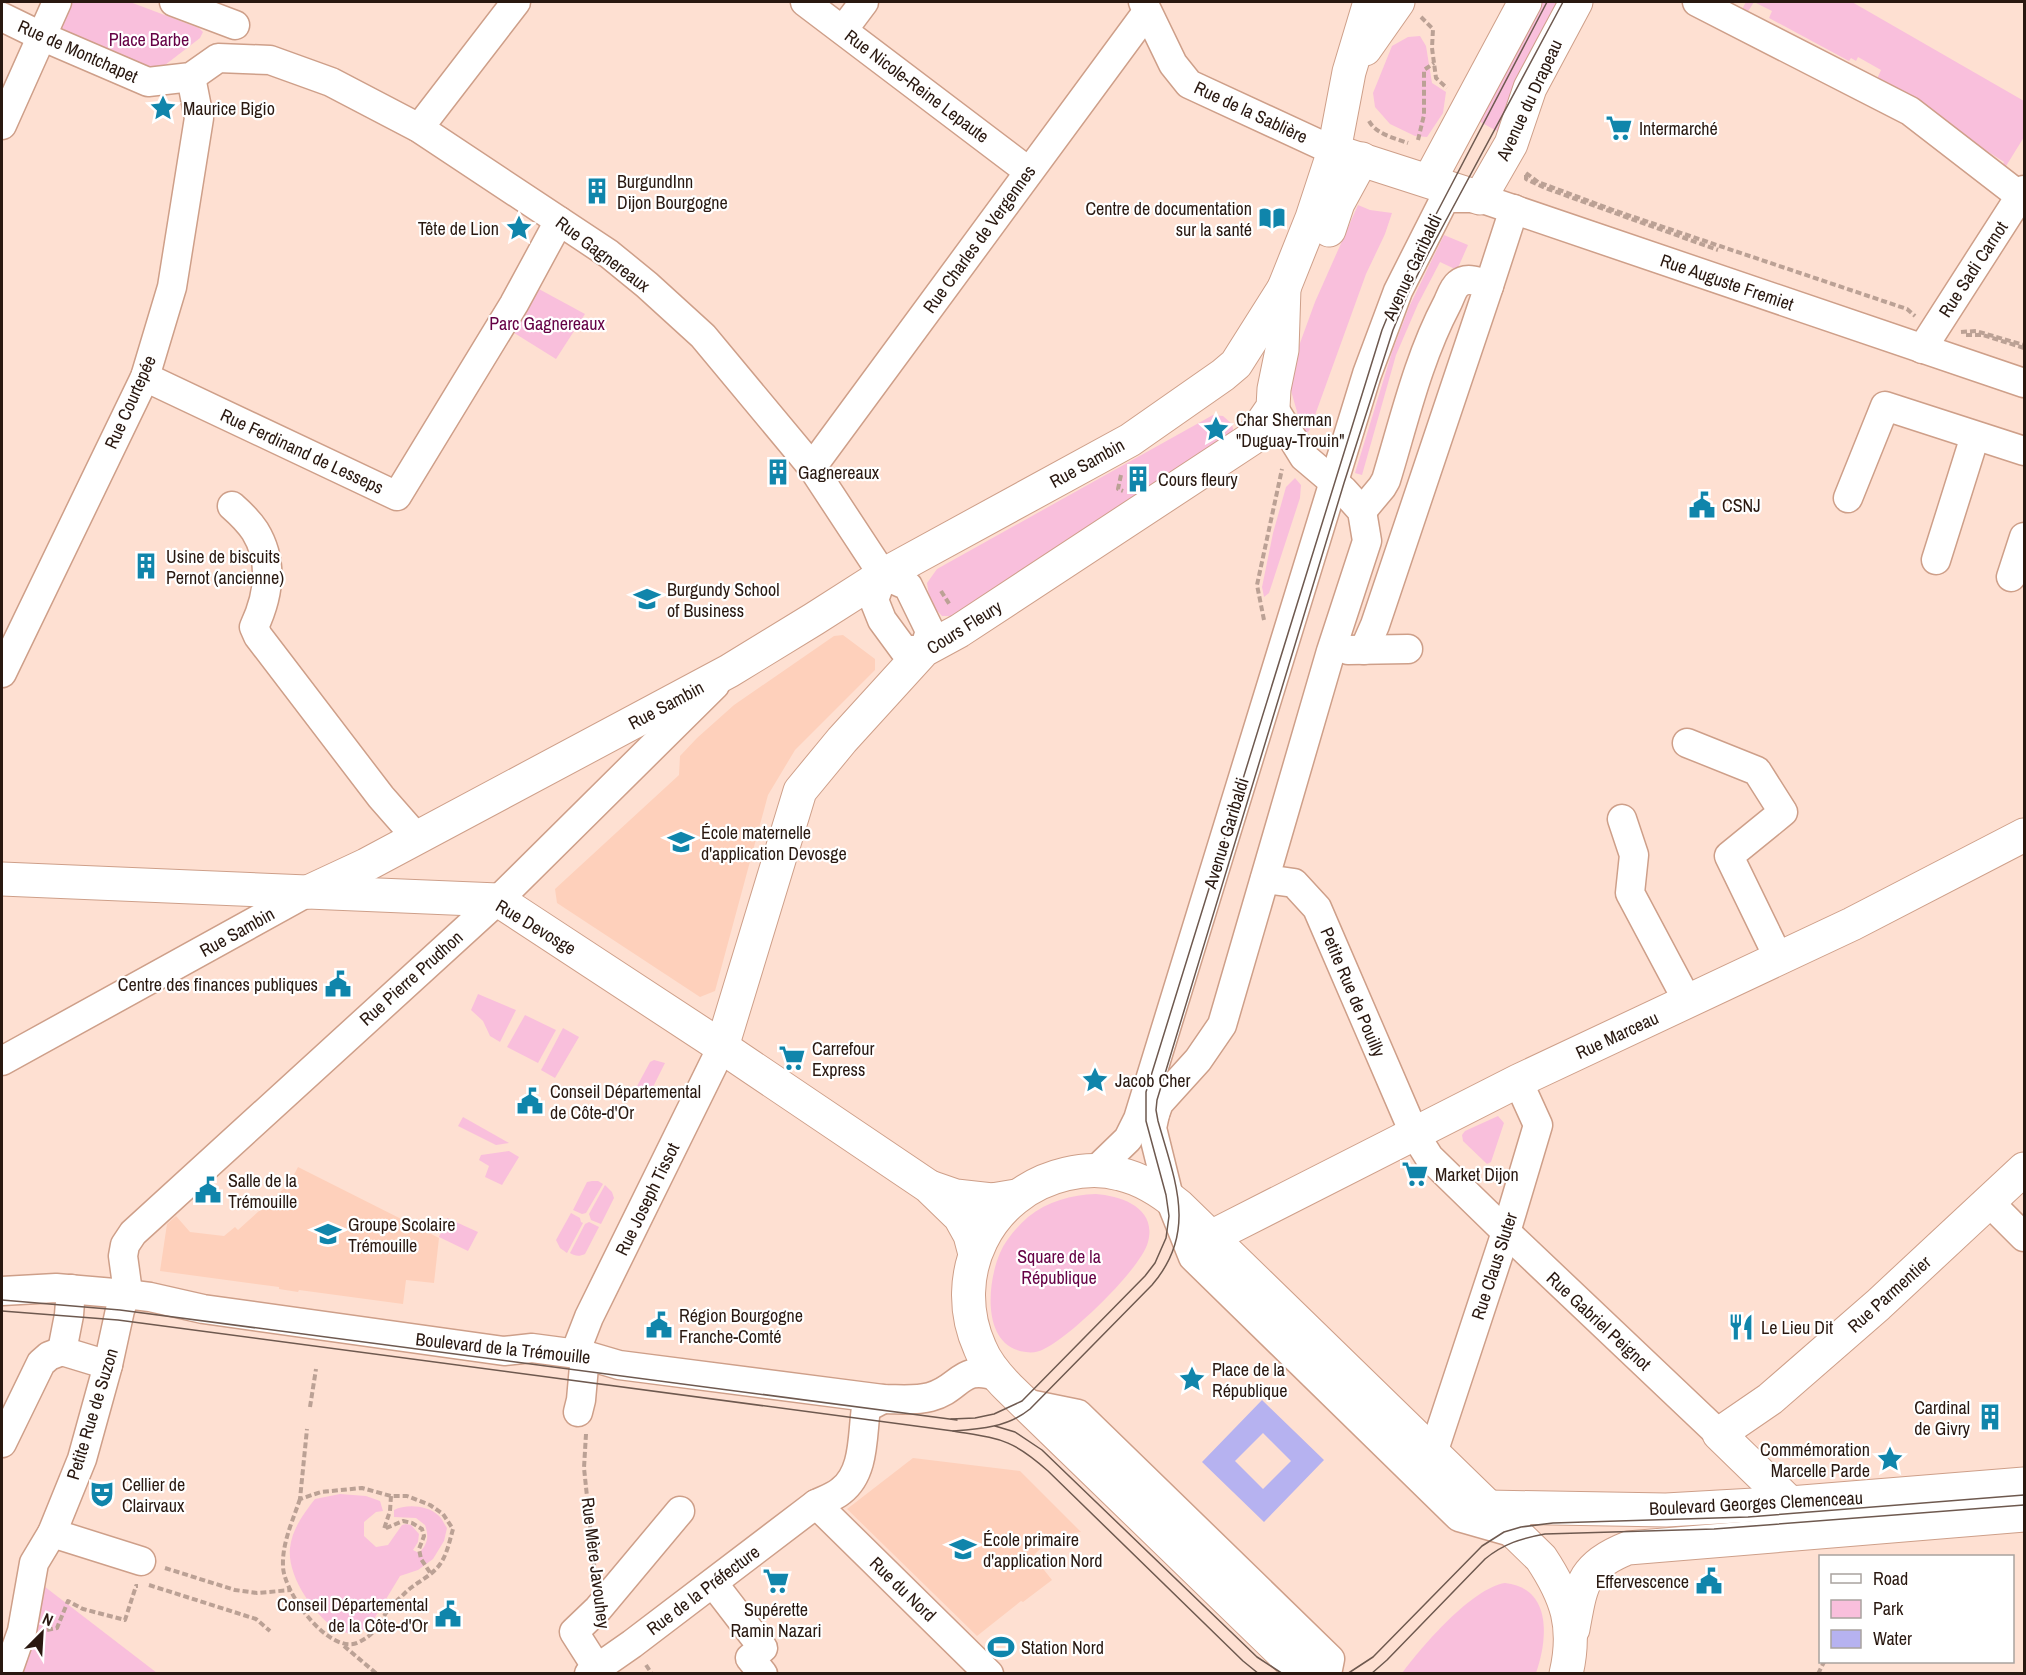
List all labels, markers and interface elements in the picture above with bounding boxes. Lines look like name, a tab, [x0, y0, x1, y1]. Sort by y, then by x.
street label: Rue de Montchapet	[14, 13, 142, 89]
street label: Rue Nicole-Reine Lepaute	[840, 23, 994, 149]
park label: Place Barbe	[109, 27, 189, 52]
street label: Avenue du Drapeau	[1490, 35, 1568, 166]
street label: Rue de la Sablière	[1190, 75, 1312, 149]
place icon: Maurice Bigio	[148, 93, 178, 123]
place label: Maurice Bigio	[183, 96, 275, 121]
supermarket icon: Intermarché	[1604, 113, 1634, 143]
place label: Intermarché	[1639, 116, 1718, 141]
street label: Rue Charles de Vergennes	[917, 160, 1041, 318]
place label: BurgundInn Dijon Bourgogne	[617, 169, 728, 215]
building icon: BurgundInn Dijon Bourgogne	[582, 176, 612, 206]
place label: Centre de documentation sur la santé	[1085, 196, 1252, 242]
library icon: Centre de documentation sur la santé	[1257, 203, 1287, 233]
street label: Rue Gagnereaux	[551, 210, 656, 298]
street label: Avenue Garibaldi	[1376, 210, 1448, 325]
place icon: Tête de Lion	[504, 213, 534, 243]
place label: Tête de Lion	[418, 216, 499, 241]
street label: Rue Sadi Carnot	[1933, 216, 2013, 322]
street label: Rue Auguste Fremiet	[1657, 247, 1797, 317]
park label: Parc Gagnereaux	[489, 311, 605, 336]
street label: Rue Courtepée	[98, 351, 162, 453]
street label: Rue Ferdinand de Lesseps	[216, 402, 388, 500]
place label: Char Sherman "Duguay-Trouin"	[1236, 407, 1344, 453]
place icon: Char Sherman "Duguay-Trouin"	[1201, 414, 1231, 444]
street label: Rue Sambin	[1045, 432, 1129, 494]
building icon: Gagnereaux	[763, 457, 793, 487]
place label: Gagnereaux	[798, 460, 880, 485]
building icon: Cours fleury	[1123, 464, 1153, 494]
place label: Cours fleury	[1158, 467, 1238, 492]
public building icon: CSNJ	[1687, 490, 1717, 520]
place label: CSNJ	[1722, 493, 1761, 518]
place label: Usine de biscuits Pernot (ancienne)	[166, 544, 284, 590]
building icon: Usine de biscuits Pernot (ancienne)	[131, 551, 161, 581]
place label: Burgundy School of Business	[667, 577, 779, 623]
school or university icon: Burgundy School of Business	[632, 584, 662, 614]
street label: Cours Fleury	[922, 594, 1007, 660]
street label: Rue Sambin	[624, 675, 708, 735]
street label: Avenue Garibaldi	[1197, 775, 1255, 892]
place label: École maternelle d'application Devosge	[701, 820, 847, 866]
school or university icon: École maternelle d'application Devosge	[666, 827, 696, 857]
street label: Rue Devosge	[491, 893, 581, 961]
street label: Rue Sambin	[195, 901, 279, 963]
street label: Petite Rue de Pouilly	[1314, 923, 1392, 1061]
street label: Rue Pierre Prudhon	[354, 925, 468, 1031]
public building icon: Centre des finances publiques	[323, 969, 353, 999]
place label: Centre des finances publiques	[118, 972, 318, 997]
street label: Rue Marceau	[1572, 1005, 1662, 1065]
place label: Carrefour Express	[812, 1036, 874, 1082]
supermarket icon: Carrefour Express	[777, 1043, 807, 1073]
place icon: Jacob Cher	[1080, 1065, 1110, 1095]
place label: Jacob Cher	[1115, 1068, 1191, 1093]
place label: Conseil Départemental de Côte-d'Or	[550, 1079, 701, 1125]
public building icon: Conseil Départemental de Côte-d'Or	[515, 1086, 545, 1116]
street label: Rue Joseph Tissot	[609, 1138, 685, 1260]
supermarket icon: Market Dijon	[1400, 1159, 1430, 1189]
place label: Market Dijon	[1435, 1162, 1519, 1187]
place label: Salle de la Trémouille	[228, 1168, 297, 1214]
public building icon: Salle de la Trémouille	[193, 1175, 223, 1205]
street label: Rue Claus Sluter	[1465, 1209, 1523, 1323]
place label: Groupe Scolaire Trémouille	[348, 1212, 455, 1258]
school or university icon: Groupe Scolaire Trémouille	[313, 1219, 343, 1249]
park label: Square de la République	[1017, 1244, 1101, 1290]
street label: Rue Parmentier	[1842, 1250, 1936, 1338]
street label: Rue Gabriel Peignot	[1541, 1266, 1657, 1376]
place label: Région Bourgogne Franche-Comté	[679, 1303, 803, 1349]
public building icon: Région Bourgogne Franche-Comté	[644, 1310, 674, 1340]
restaurant icon: Le Lieu Dit	[1726, 1312, 1756, 1342]
place label: Le Lieu Dit	[1761, 1315, 1833, 1340]
street label: Boulevard de la Trémouille	[414, 1326, 592, 1370]
street label: Petite Rue de Suzon	[60, 1345, 124, 1483]
place label: Place de la République	[1212, 1357, 1288, 1403]
place icon: Place de la République	[1177, 1364, 1207, 1394]
place label: Cardinal de Givry	[1914, 1395, 1971, 1441]
building icon: Cardinal de Givry	[1975, 1402, 2005, 1432]
place label: Commémoration Marcelle Parde	[1760, 1437, 1870, 1483]
place icon: Commémoration Marcelle Parde	[1875, 1444, 1905, 1474]
place label: Cellier de Clairvaux	[122, 1472, 185, 1518]
theatre icon: Cellier de Clairvaux	[87, 1479, 117, 1509]
street label: Boulevard Georges Clemenceau	[1648, 1485, 1864, 1521]
street label: Rue Mère Javouhey	[576, 1496, 617, 1631]
place label: École primaire d'application Nord	[983, 1527, 1102, 1573]
school or university icon: École primaire d'application Nord	[948, 1534, 978, 1564]
street label: Rue de la Préfecture	[641, 1539, 765, 1641]
street label: Rue du Nord	[864, 1551, 942, 1627]
legend	[1819, 1555, 2014, 1663]
supermarket icon: Supérette Ramin Nazari	[761, 1566, 791, 1596]
public building icon: Effervescence	[1694, 1566, 1724, 1596]
text: Road	[1873, 1566, 1908, 1591]
place label: Effervescence	[1596, 1569, 1689, 1594]
place label: Conseil Départemental de la Côte-d'Or	[277, 1592, 428, 1638]
text: Park	[1873, 1596, 1904, 1621]
place label: Supérette Ramin Nazari	[730, 1597, 822, 1643]
public building icon: Conseil Départemental de la Côte-d'Or	[433, 1599, 463, 1629]
north arrow	[12, 1603, 72, 1663]
text: N	[39, 1607, 57, 1631]
text: Water	[1873, 1626, 1912, 1651]
sports icon: Station Nord	[986, 1632, 1016, 1662]
place label: Station Nord	[1021, 1635, 1104, 1660]

